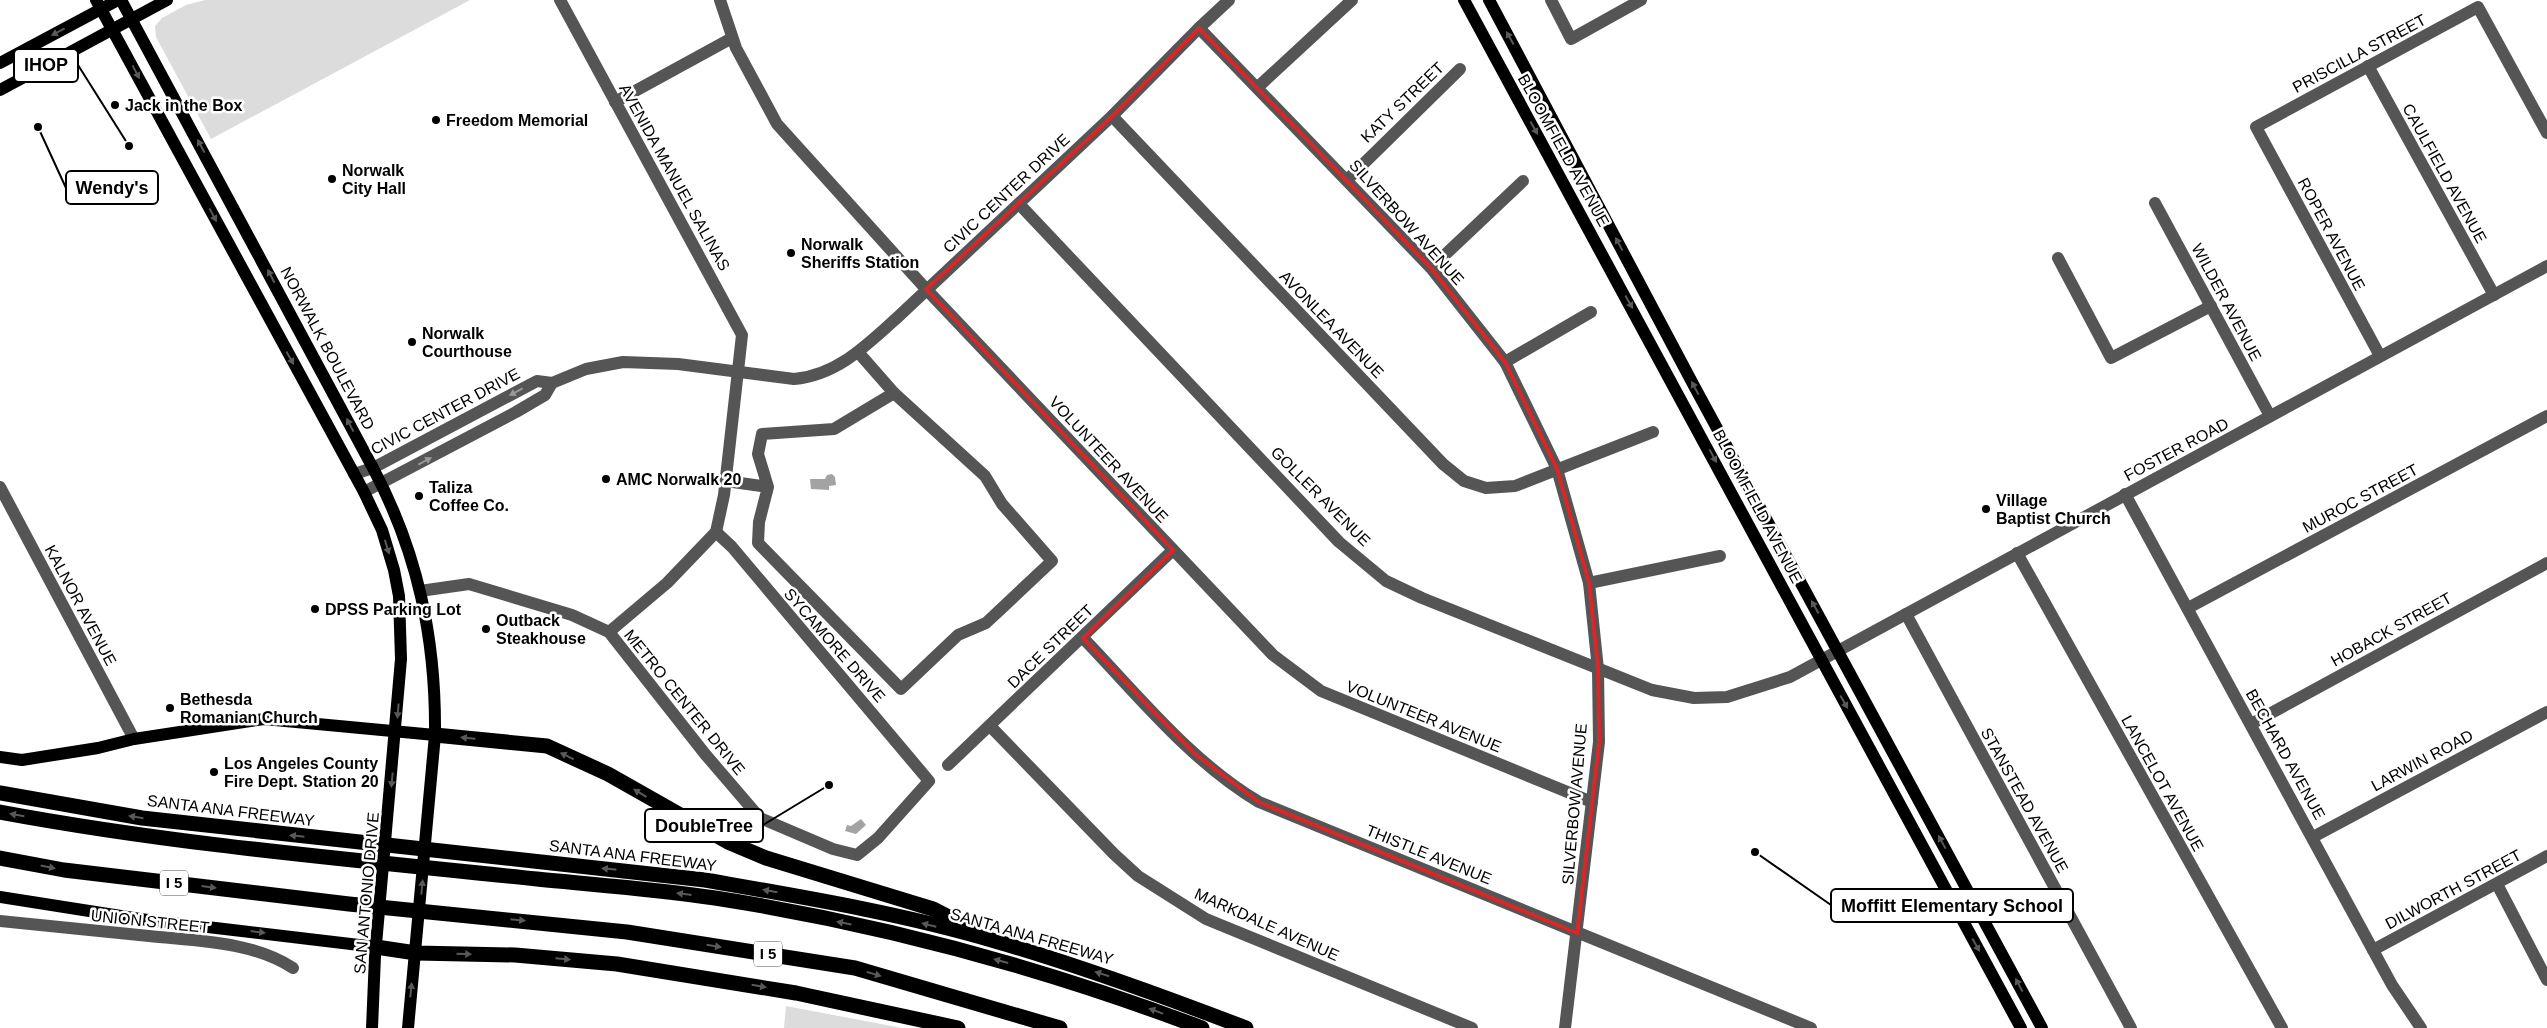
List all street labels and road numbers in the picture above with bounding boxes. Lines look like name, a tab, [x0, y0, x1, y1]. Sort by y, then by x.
street label: PRISCILLA STREET	[2290, 11, 2429, 96]
street label: KATY STREET	[1358, 59, 1447, 146]
street label: BLOOMFIELD AVENUE	[1515, 71, 1613, 229]
street label: AVENIDA MANUEL SALINAS	[616, 81, 733, 274]
street label: CAULFIELD AVENUE	[2399, 101, 2490, 246]
street label: CIVIC CENTER DRIVE	[940, 130, 1073, 256]
street label: SILVERBOW AVENUE	[1346, 156, 1467, 288]
street label: ROPER AVENUE	[2295, 175, 2368, 293]
street label: WILDER AVENUE	[2188, 241, 2265, 364]
street label: NORWALK BOULEVARD	[277, 264, 378, 433]
street label: AVONLEA AVENUE	[1276, 267, 1387, 381]
street label: CIVIC CENTER DRIVE	[368, 365, 523, 458]
street label: VOLUNTEER AVENUE	[1046, 393, 1171, 526]
street label: FOSTER ROAD	[2121, 415, 2231, 484]
street label: BLOOMFIELD AVENUE	[1710, 427, 1805, 586]
street label: GOLLER AVENUE	[1268, 443, 1374, 549]
street label: MUROC STREET	[2300, 461, 2421, 536]
street label: KALNOR AVENUE	[42, 542, 120, 668]
street label: SYCAMORE DRIVE	[781, 585, 889, 706]
street label: HOBACK STREET	[2328, 589, 2455, 670]
street label: DACE STREET	[1004, 601, 1097, 691]
street label: METRO CENTER DRIVE	[621, 627, 748, 778]
street label: VOLUNTEER AVENUE	[1344, 677, 1504, 755]
street label: BECHARD AVENUE	[2243, 686, 2328, 822]
street label: LANCELOT AVENUE	[2118, 712, 2207, 854]
street label: SILVERBOW AVENUE	[1559, 723, 1590, 886]
street label: STANSTEAD AVENUE	[1978, 725, 2072, 876]
street label: LARWIN ROAD	[2369, 727, 2476, 794]
street label: SANTA ANA FREEWAY	[146, 792, 316, 829]
street label: SAN ANTONIO DRIVE	[351, 811, 382, 975]
street label: THISTLE AVENUE	[1364, 821, 1494, 887]
street label: SANTA ANA FREEWAY	[548, 837, 718, 874]
street label: DILWORTH STREET	[2382, 846, 2524, 932]
road number: I 5	[160, 870, 188, 896]
street label: MARKDALE AVENUE	[1192, 885, 1342, 964]
street label: SANTA ANA FREEWAY	[948, 905, 1116, 968]
street label: UNION STREET	[90, 907, 210, 936]
road number: I 5	[754, 942, 782, 966]

